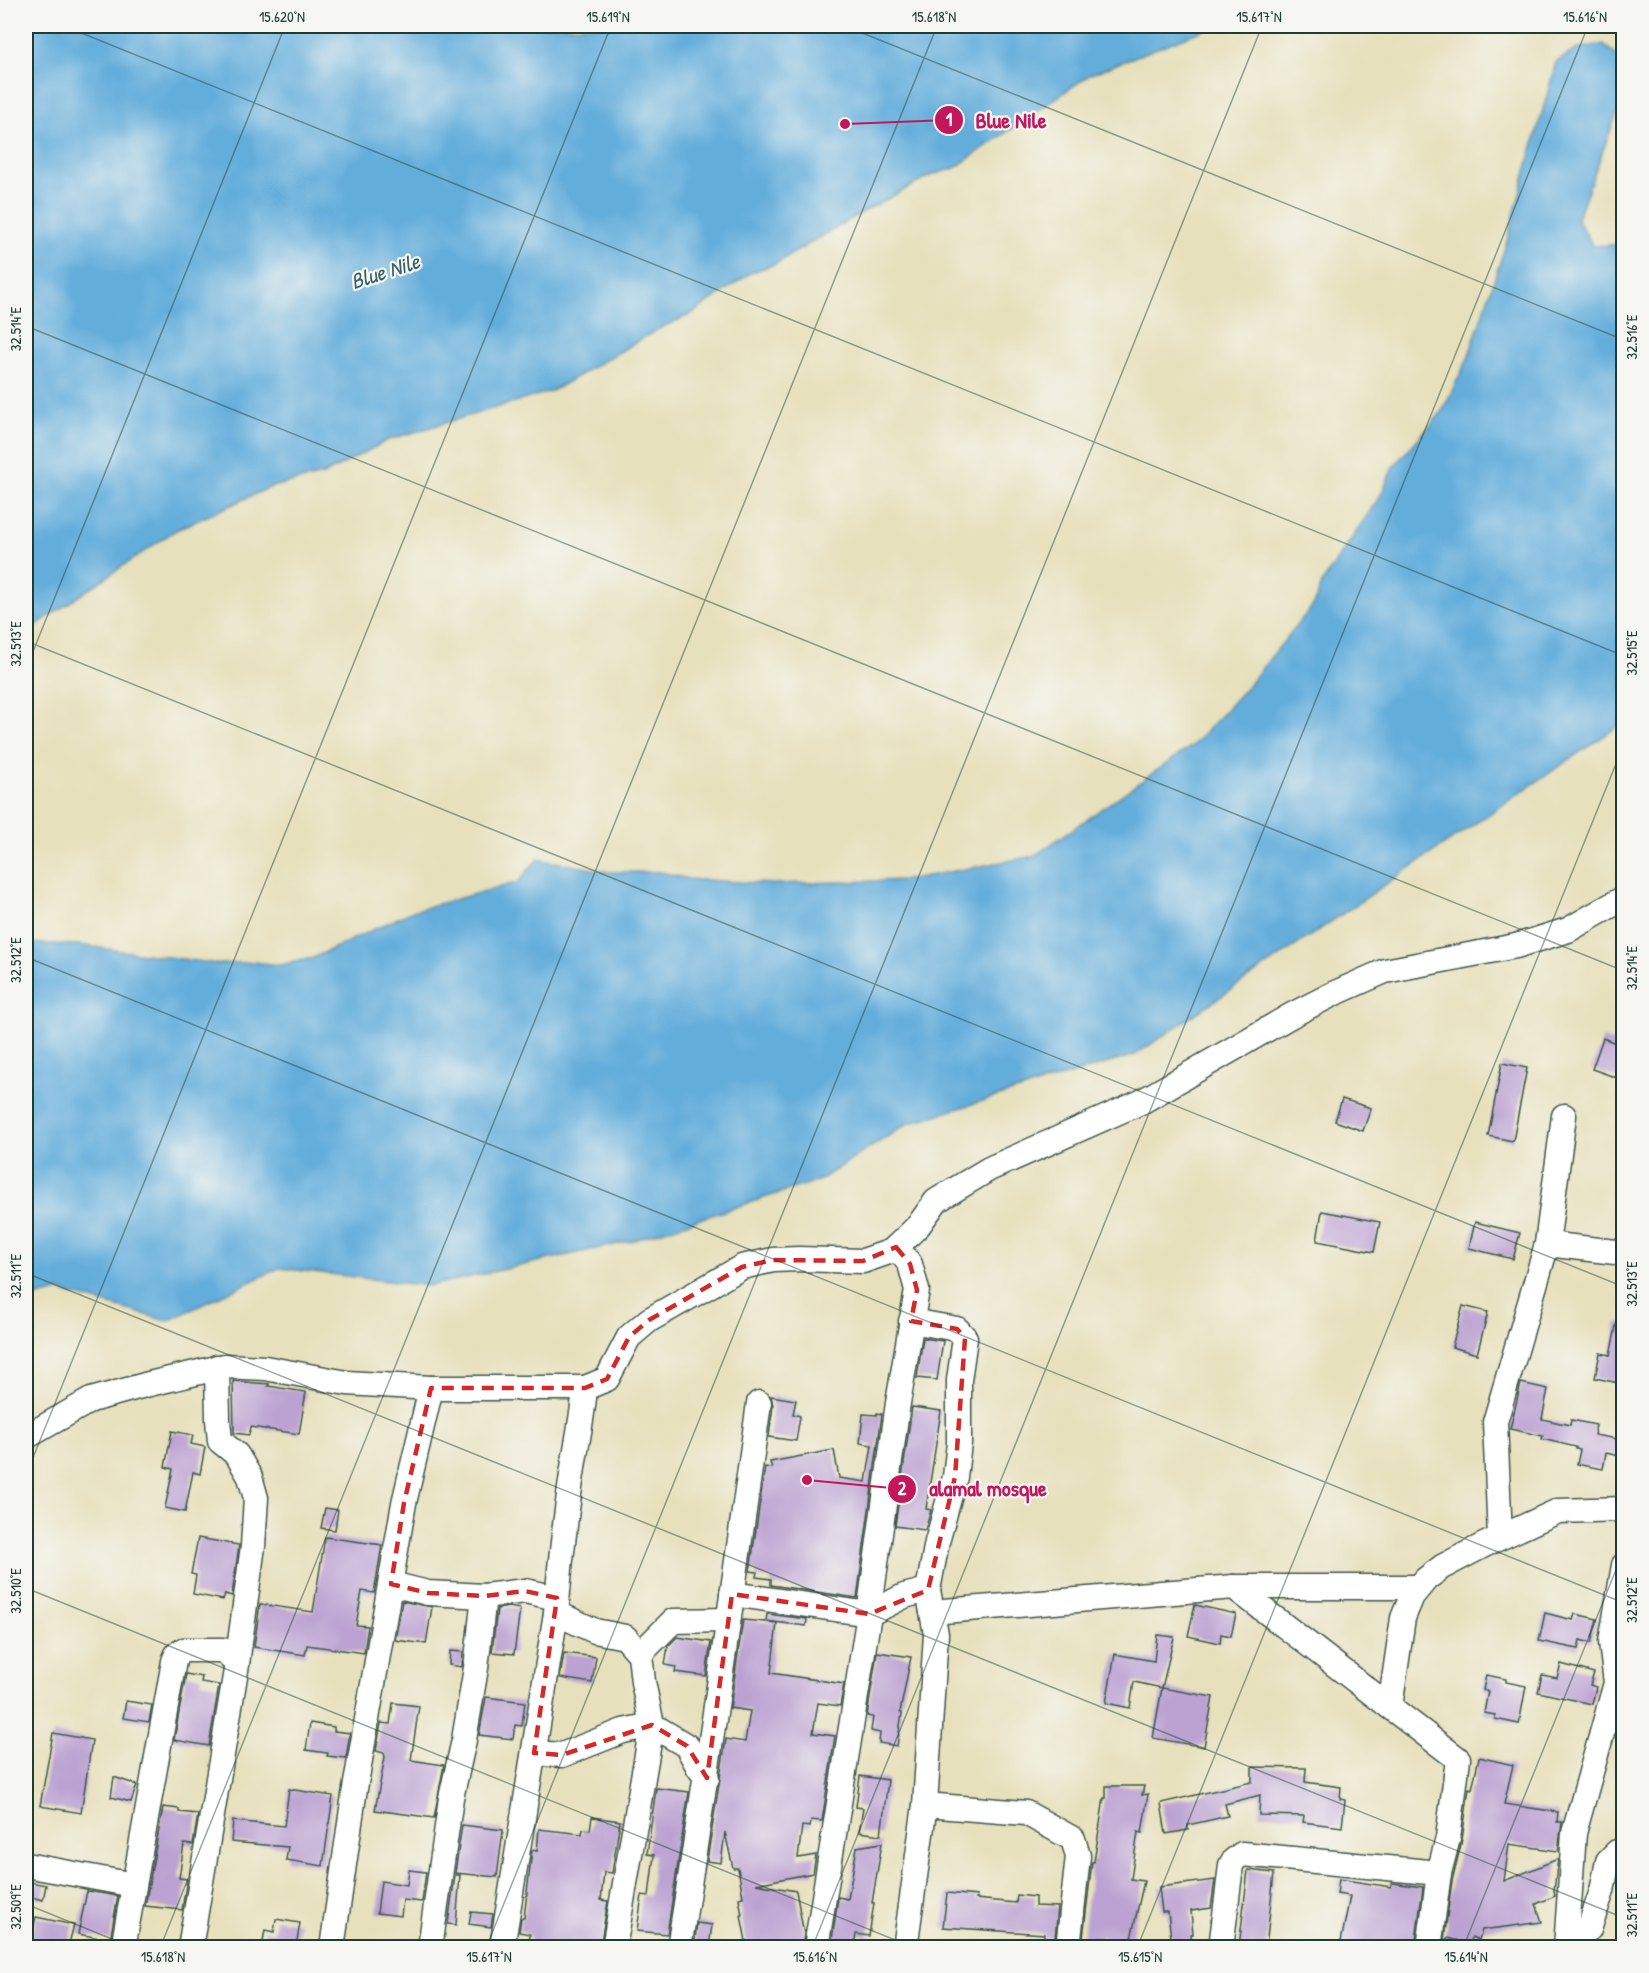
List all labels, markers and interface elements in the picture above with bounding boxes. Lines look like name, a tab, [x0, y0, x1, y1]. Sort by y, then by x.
text: 15.620°N	[259, 6, 305, 27]
text: 15.619°N	[586, 6, 630, 27]
text: 15.618°N	[912, 6, 956, 27]
text: 15.617°N	[1236, 6, 1282, 27]
text: 15.616°N	[1563, 6, 1607, 27]
callout: Blue Nile	[934, 100, 1059, 140]
text: Blue Nile	[976, 105, 1047, 135]
text: 1	[946, 107, 953, 132]
water label: Blue Nile	[347, 245, 425, 296]
text: 32.514°E	[5, 306, 26, 351]
text: 32.516°E	[1621, 314, 1642, 359]
text: 32.513°E	[5, 621, 26, 667]
text: 32.515°E	[1621, 630, 1642, 676]
text: 32.512°E	[5, 937, 26, 983]
text: 32.514°E	[1621, 945, 1642, 990]
text: 32.511°E	[5, 1253, 26, 1298]
text: 32.513°E	[1621, 1261, 1642, 1307]
callout: alamal mosque	[887, 1469, 1059, 1509]
text: alamal mosque	[929, 1473, 1047, 1504]
text: 2	[898, 1476, 907, 1501]
text: 32.510°E	[5, 1568, 26, 1614]
text: 32.512°E	[1621, 1577, 1642, 1623]
text: 32.509°E	[5, 1884, 26, 1930]
text: 32.511°E	[1621, 1892, 1642, 1937]
text: 15.618°N	[141, 1946, 185, 1967]
text: 15.617°N	[466, 1946, 512, 1967]
text: 15.616°N	[793, 1946, 837, 1967]
text: 15.615°N	[1118, 1946, 1162, 1967]
text: 15.614°N	[1444, 1946, 1488, 1967]

